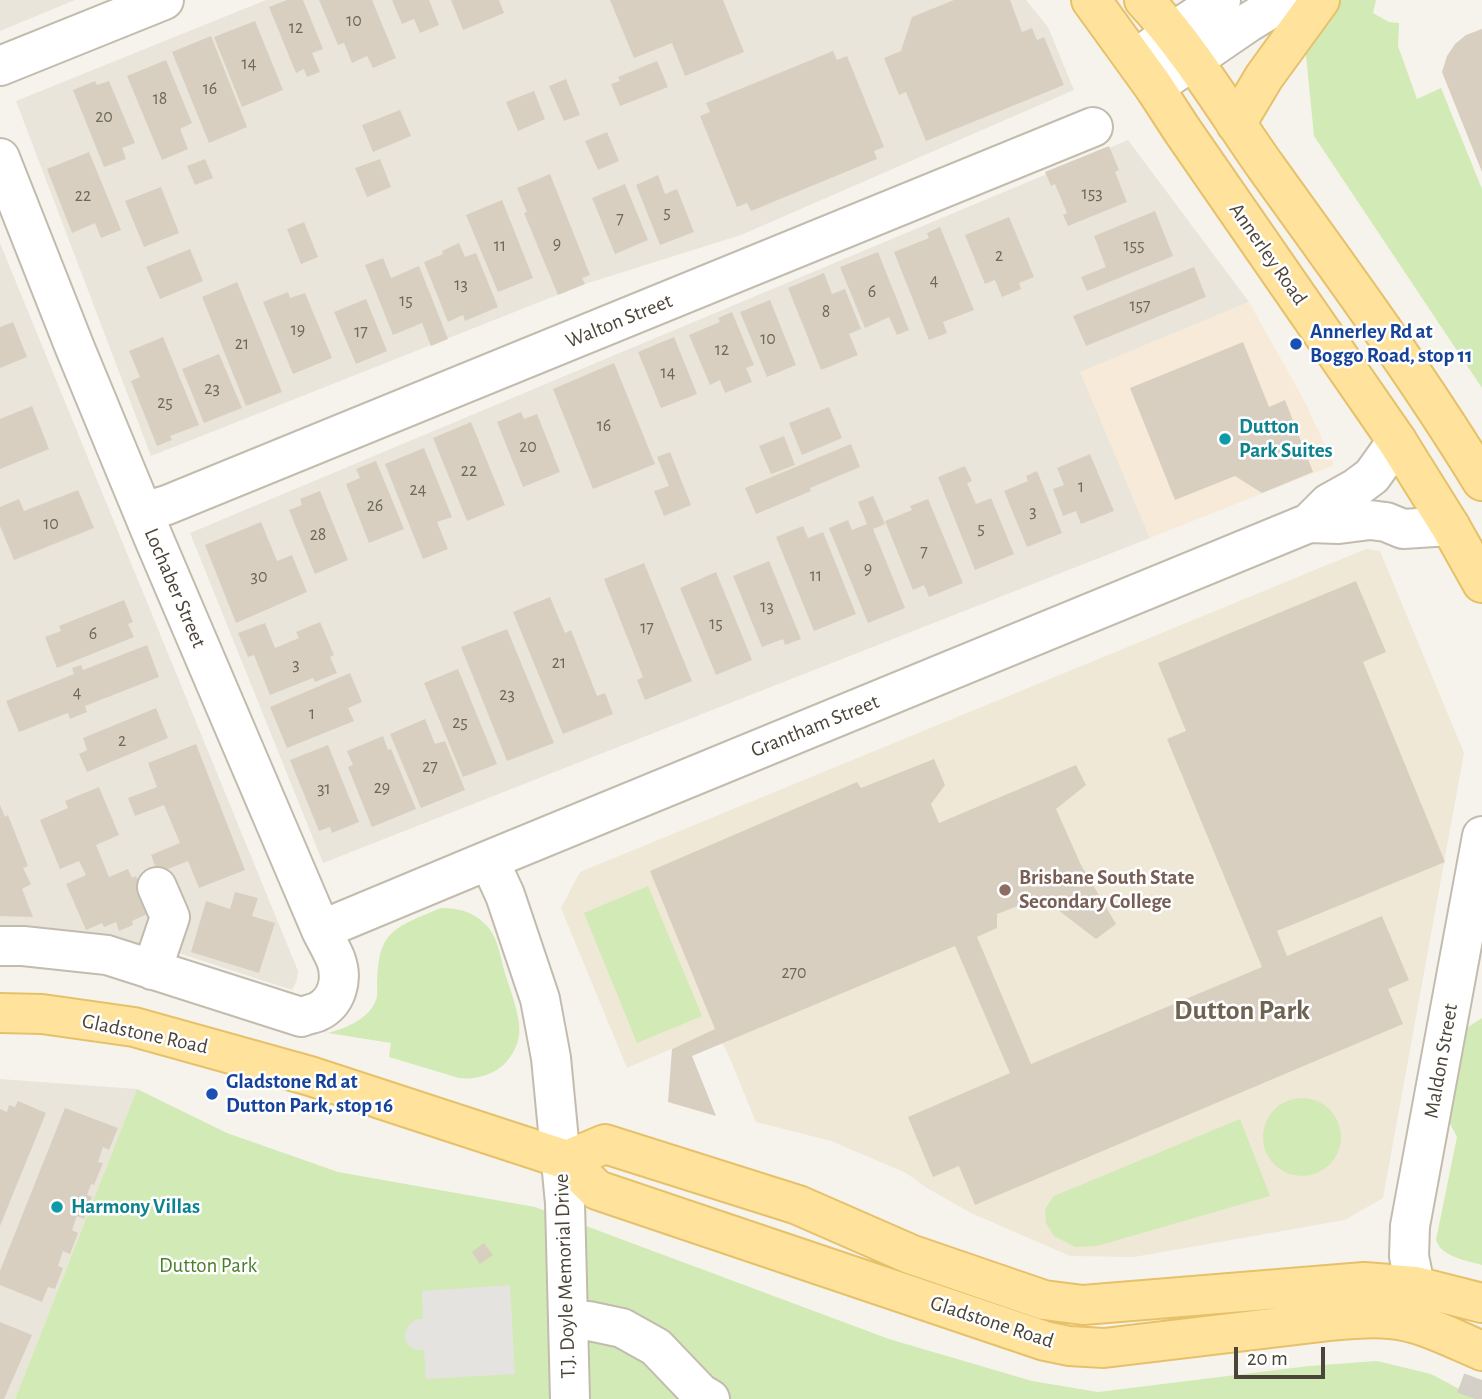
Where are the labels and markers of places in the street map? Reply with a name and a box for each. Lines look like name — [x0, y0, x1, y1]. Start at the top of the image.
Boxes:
place label: Annerley Rd at Boggo Road, stop 11 — [1310, 319, 1473, 369]
marker: Annerley Rd at Boggo Road, stop 11 — [1288, 336, 1304, 352]
place label: Dutton Park Suites — [1239, 414, 1333, 464]
marker: Dutton Park Suites — [1217, 431, 1233, 447]
place label: Brisbane South State Secondary College — [1019, 865, 1194, 915]
marker: Brisbane South State Secondary College — [997, 882, 1013, 898]
place label: Gladstone Rd at Dutton Park, stop 16 — [226, 1069, 393, 1119]
marker: Gladstone Rd at Dutton Park, stop 16 — [204, 1086, 220, 1102]
place label: Harmony Villas — [71, 1194, 200, 1220]
marker: Harmony Villas — [49, 1199, 65, 1215]

